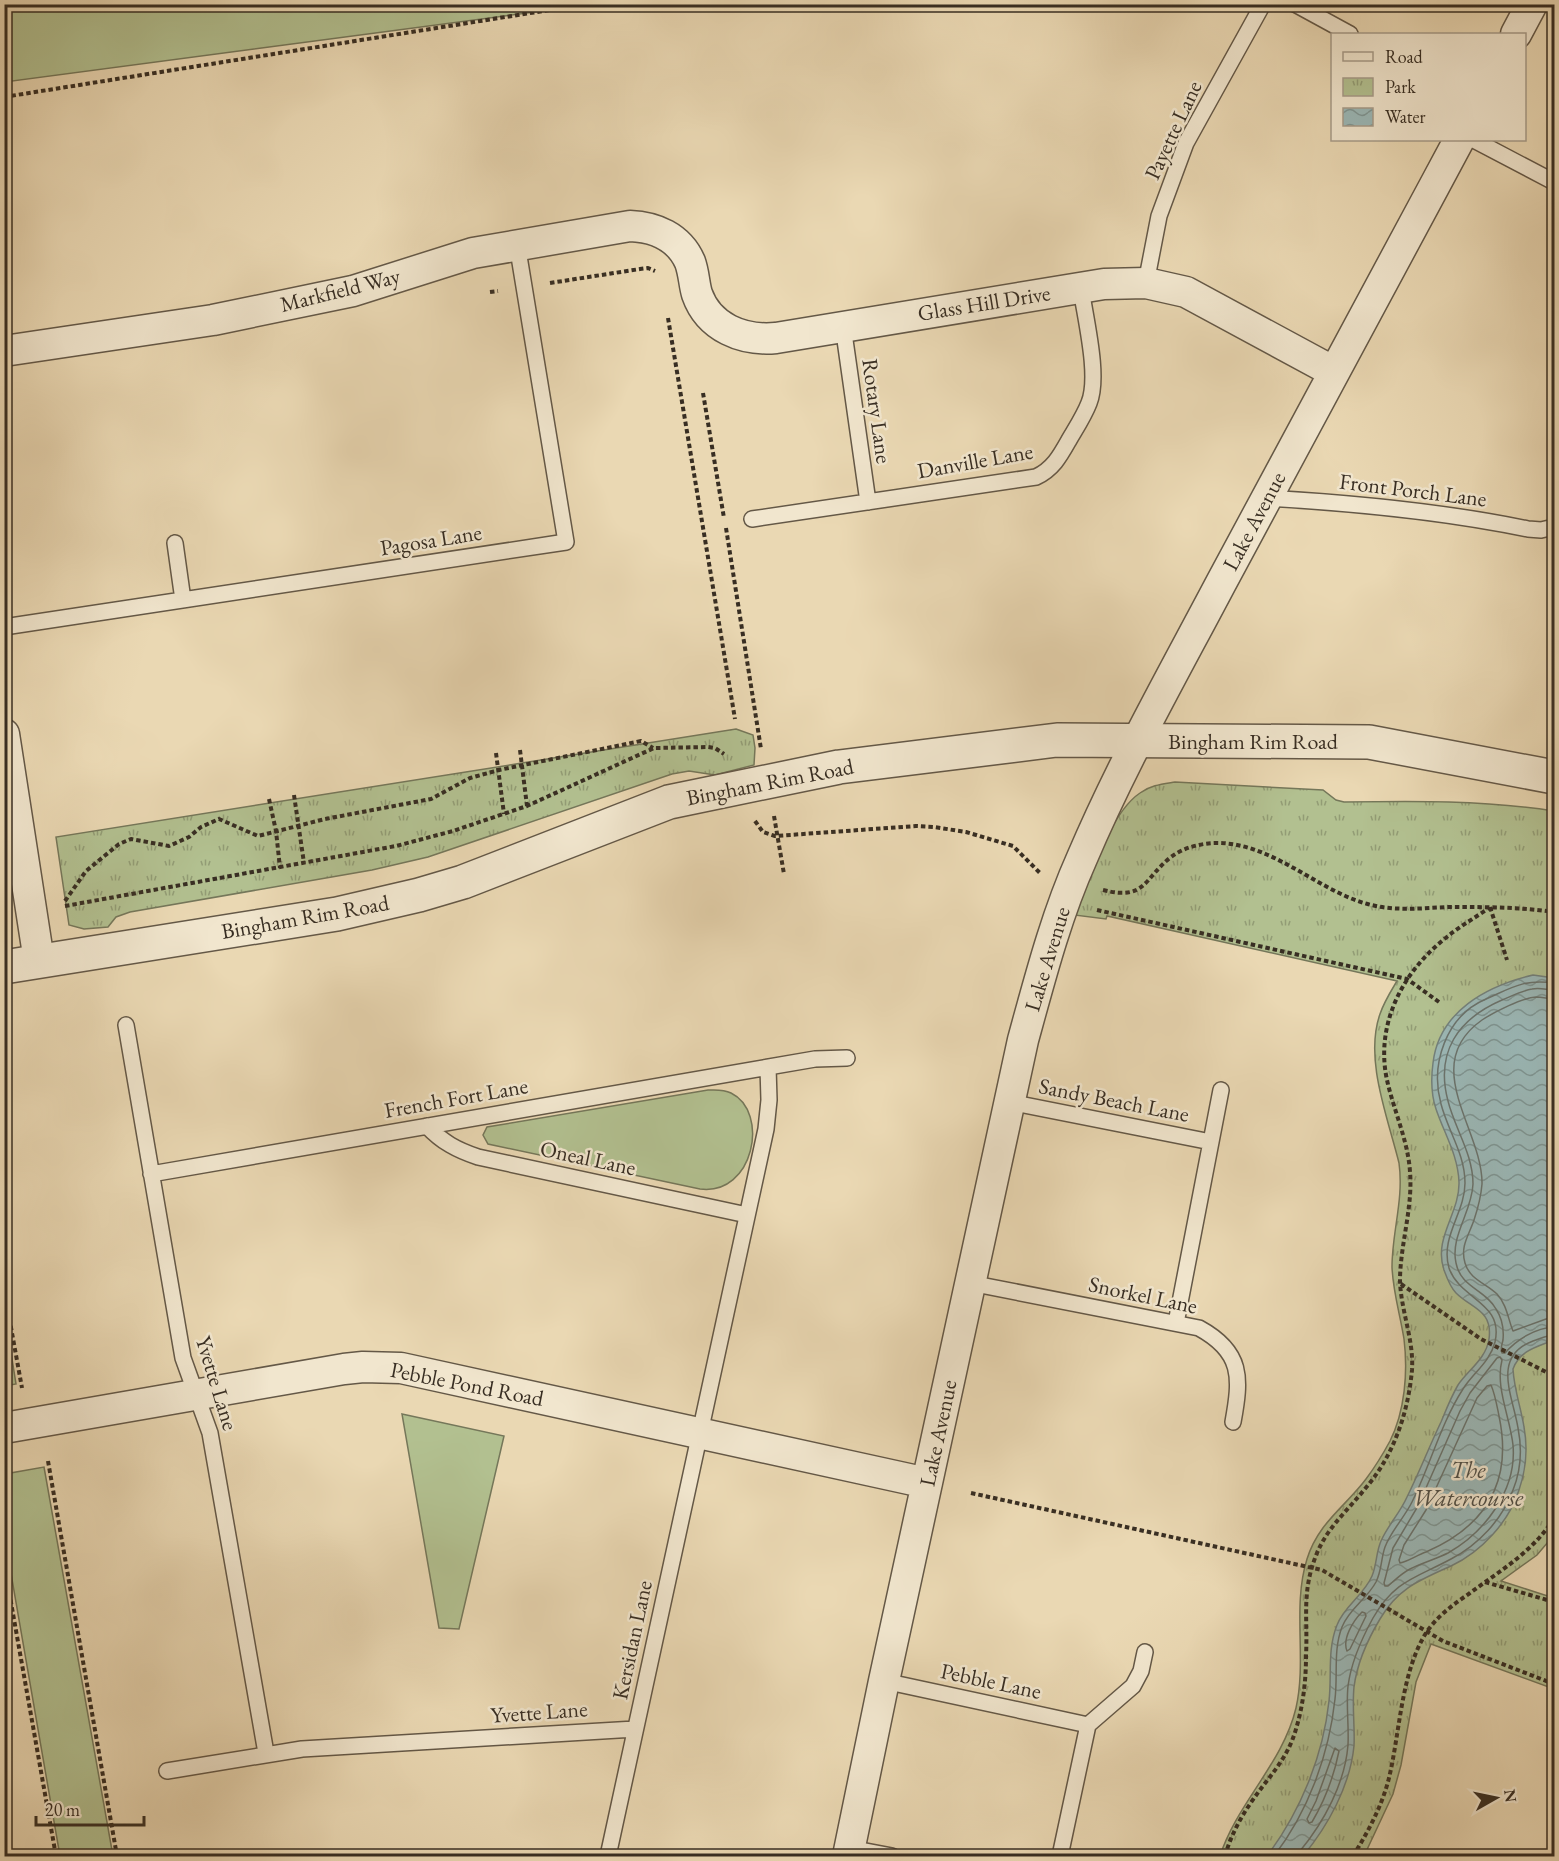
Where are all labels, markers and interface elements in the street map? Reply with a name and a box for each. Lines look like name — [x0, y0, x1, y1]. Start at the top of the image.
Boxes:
legend — [1331, 33, 1526, 141]
text: Road — [1385, 45, 1424, 68]
text: Park — [1385, 75, 1416, 98]
street label: Payette Lane — [1137, 76, 1209, 184]
text: Water — [1385, 105, 1426, 128]
street label: Markfield Way — [277, 261, 403, 319]
street label: Glass Hill Drive — [916, 278, 1053, 328]
street label: Rotary Lane — [855, 357, 899, 466]
street label: Danville Lane — [915, 437, 1035, 485]
street label: Lake Avenue — [1216, 466, 1292, 576]
street label: Front Porch Lane — [1338, 467, 1489, 513]
street label: Pagosa Lane — [378, 518, 484, 562]
street label: Bingham Rim Road — [1168, 727, 1339, 756]
street label: Bingham Rim Road — [684, 751, 857, 812]
street label: Bingham Rim Road — [219, 888, 392, 946]
street label: Lake Avenue — [1017, 903, 1077, 1015]
street label: French Fort Lane — [382, 1071, 531, 1125]
street label: Sandy Beach Lane — [1036, 1071, 1192, 1129]
street label: Oneal Lane — [537, 1134, 639, 1182]
street label: Snorkel Lane — [1086, 1269, 1200, 1321]
street label: Yvette Lane — [189, 1332, 245, 1434]
street label: Pebble Pond Road — [388, 1355, 547, 1413]
street label: Lake Avenue — [913, 1377, 964, 1489]
water label: The Watercourse — [1413, 1454, 1524, 1513]
street label: Kersidan Lane — [605, 1577, 659, 1702]
street label: Pebble Lane — [938, 1656, 1044, 1706]
street label: Yvette Lane — [489, 1694, 589, 1730]
north arrow — [1466, 1768, 1526, 1828]
text: N — [1499, 1788, 1522, 1804]
scale bar — [36, 1789, 144, 1827]
text: 20 m — [45, 1798, 80, 1821]

